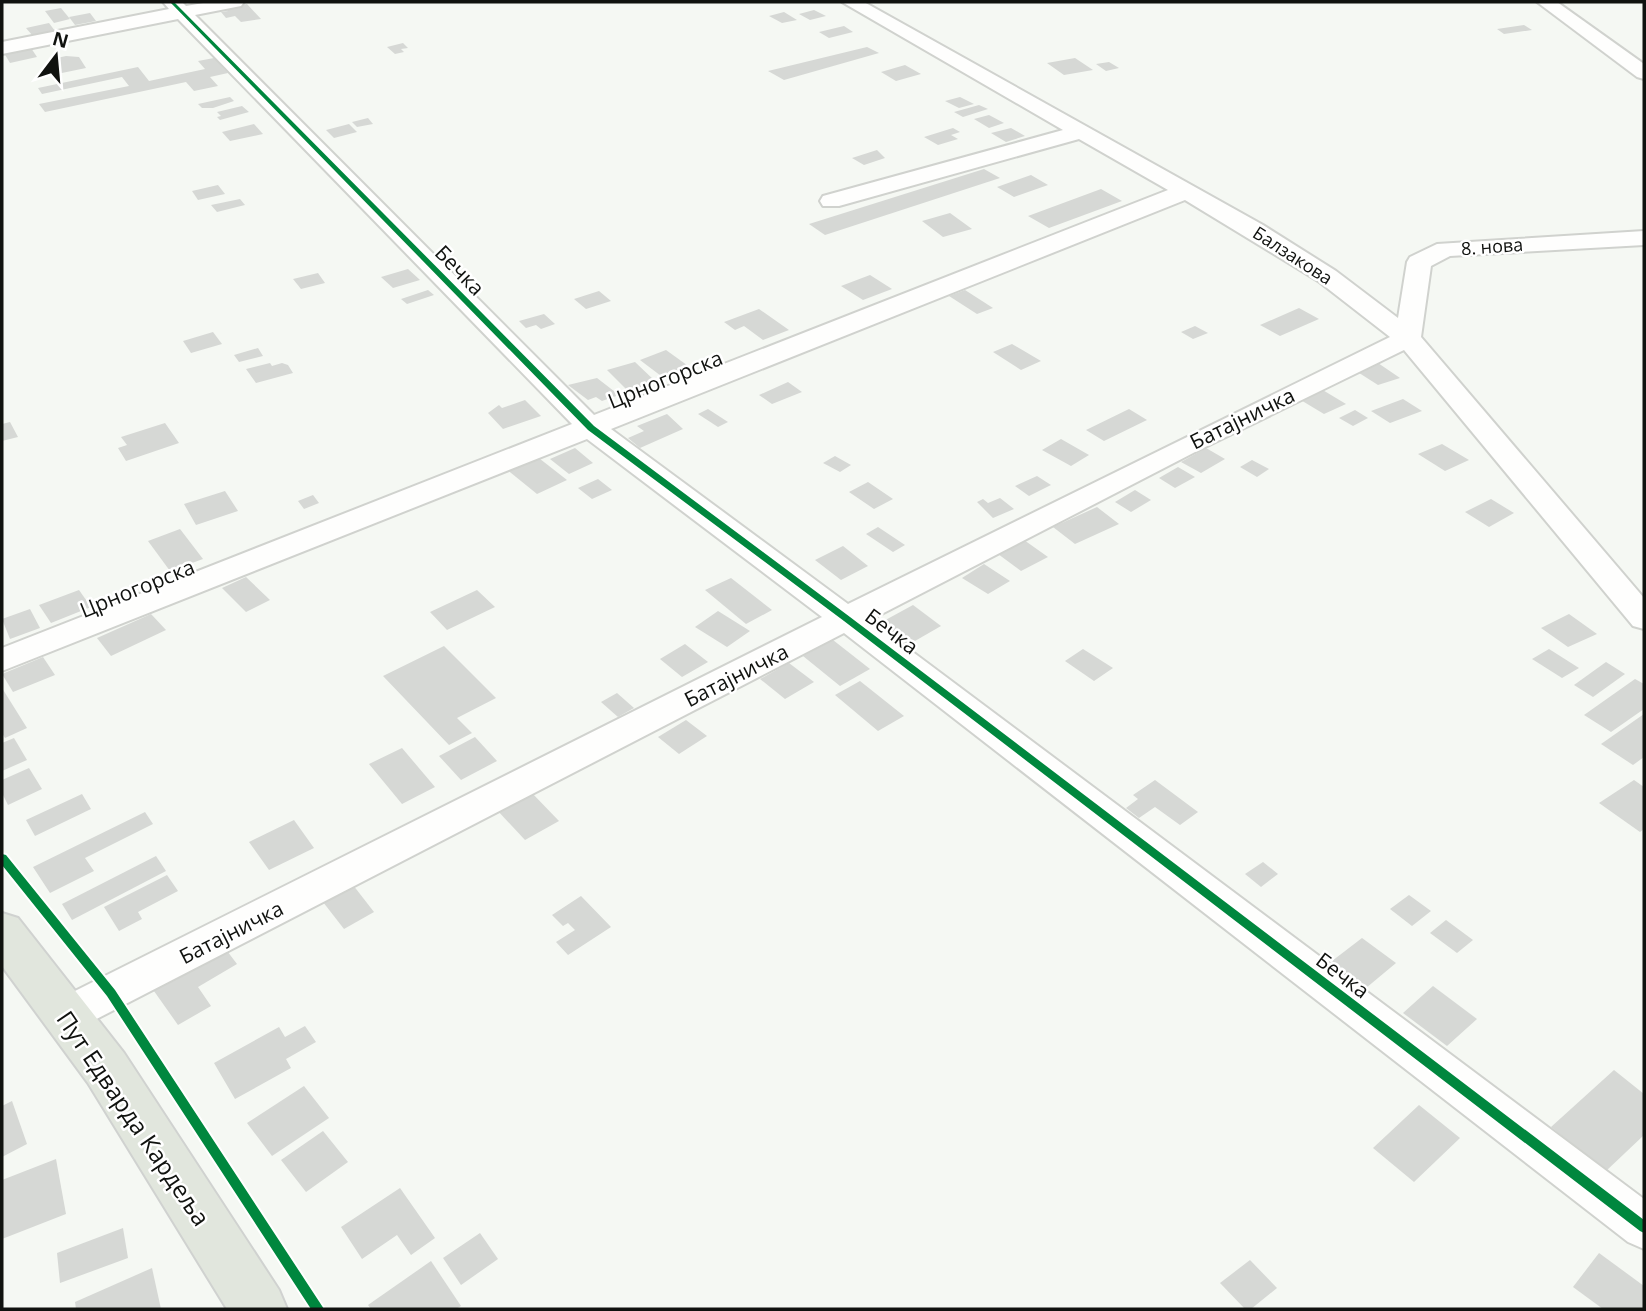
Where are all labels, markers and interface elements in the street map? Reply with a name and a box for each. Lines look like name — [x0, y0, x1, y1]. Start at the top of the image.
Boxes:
north arrow — [21, 21, 91, 91]
text: N — [50, 25, 72, 54]
street label: Балзакова — [1249, 220, 1337, 290]
street label: 8. нова — [1460, 232, 1524, 260]
street label: Бечка — [429, 239, 491, 301]
street label: Црногорска — [603, 343, 727, 415]
street label: Батајничка — [1185, 381, 1299, 455]
street label: Црногорска — [75, 552, 199, 624]
street label: Бечка — [860, 602, 924, 660]
street label: Батајничка — [679, 637, 793, 713]
street label: Батајничка — [174, 894, 288, 970]
street label: Бечка — [1311, 946, 1375, 1004]
street label: Пут Едварда Кардеља — [50, 1004, 218, 1232]

